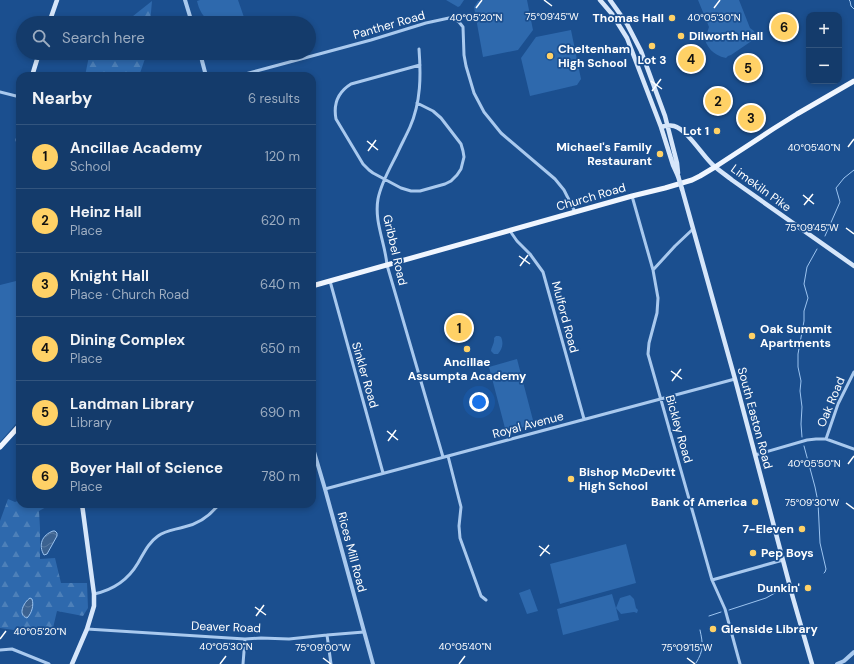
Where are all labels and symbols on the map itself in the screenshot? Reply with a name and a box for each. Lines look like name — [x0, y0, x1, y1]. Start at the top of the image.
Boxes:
street label: Panther Road — [351, 7, 427, 43]
text: 75°09'45"W — [525, 10, 579, 23]
place label: Thomas Hall — [593, 10, 664, 26]
text: 40°05'20"N — [449, 11, 503, 24]
text: 40°05'30"N — [687, 11, 741, 24]
pin: 6 — [771, 12, 797, 42]
marker: Thomas Hall — [667, 13, 677, 23]
place label: Dilworth Hall — [689, 28, 763, 44]
marker: Dilworth Hall — [676, 31, 686, 41]
place label: Cheltenham High School — [558, 41, 630, 71]
marker: Lot 3 — [647, 41, 657, 51]
pin: 4 — [678, 44, 704, 74]
marker: Cheltenham High School — [545, 51, 555, 61]
place label: Lot 3 — [638, 52, 666, 68]
pin: 5 — [735, 53, 761, 83]
pin: 2 — [705, 86, 731, 116]
pin: 3 — [738, 103, 764, 133]
place label: Lot 1 — [683, 123, 709, 139]
marker: Lot 1 — [712, 126, 722, 136]
place label: Michael's Family Restaurant — [556, 139, 653, 169]
text: 40°05'40"N — [788, 141, 841, 154]
marker: Michael's Family Restaurant — [655, 149, 665, 159]
street label: Limekiln Pike — [728, 161, 794, 215]
street label: Church Road — [554, 179, 628, 215]
street label: Gribbel Road — [379, 213, 411, 287]
text: 75°09'45"W — [785, 221, 839, 234]
street label: Mulford Road — [548, 279, 582, 355]
pin: 1 — [446, 313, 472, 343]
place label: Oak Summit Apartments — [760, 321, 832, 351]
marker: Oak Summit Apartments — [747, 331, 757, 341]
street label: Sinkler Road — [348, 340, 382, 410]
marker: Ancillae Assumpta Academy — [462, 344, 472, 354]
place label: Ancillae Assumpta Academy — [408, 354, 527, 384]
street label: South Easton Road — [734, 365, 776, 471]
street label: Oak Road — [813, 374, 849, 430]
your location — [469, 392, 489, 412]
street label: Bickley Road — [662, 393, 696, 465]
street label: Royal Avenue — [491, 408, 565, 442]
text: 40°05'50"N — [787, 457, 841, 470]
place label: Bishop McDevitt High School — [579, 464, 676, 494]
marker: Bishop McDevitt High School — [566, 474, 576, 484]
place label: Bank of America — [651, 494, 747, 510]
text: 75°09'30"W — [785, 496, 840, 509]
marker: Bank of America — [750, 497, 760, 507]
street label: Rices Mill Road — [334, 510, 370, 594]
place label: 7-Eleven — [742, 521, 794, 537]
marker: 7-Eleven — [797, 524, 807, 534]
place label: Pep Boys — [761, 545, 814, 561]
marker: Pep Boys — [748, 548, 758, 558]
place label: Dunkin' — [757, 580, 800, 596]
marker: Dunkin' — [803, 583, 813, 593]
street label: Deaver Road — [191, 618, 261, 636]
place label: Glenside Library — [721, 621, 818, 637]
marker: Glenside Library — [708, 624, 718, 634]
text: 40°05'20"N — [13, 625, 67, 638]
text: 40°05'30"N — [199, 640, 253, 653]
text: 40°05'40"N — [439, 640, 492, 653]
text: 75°09'00"W — [295, 641, 351, 654]
text: 75°09'15"W — [662, 641, 713, 654]

